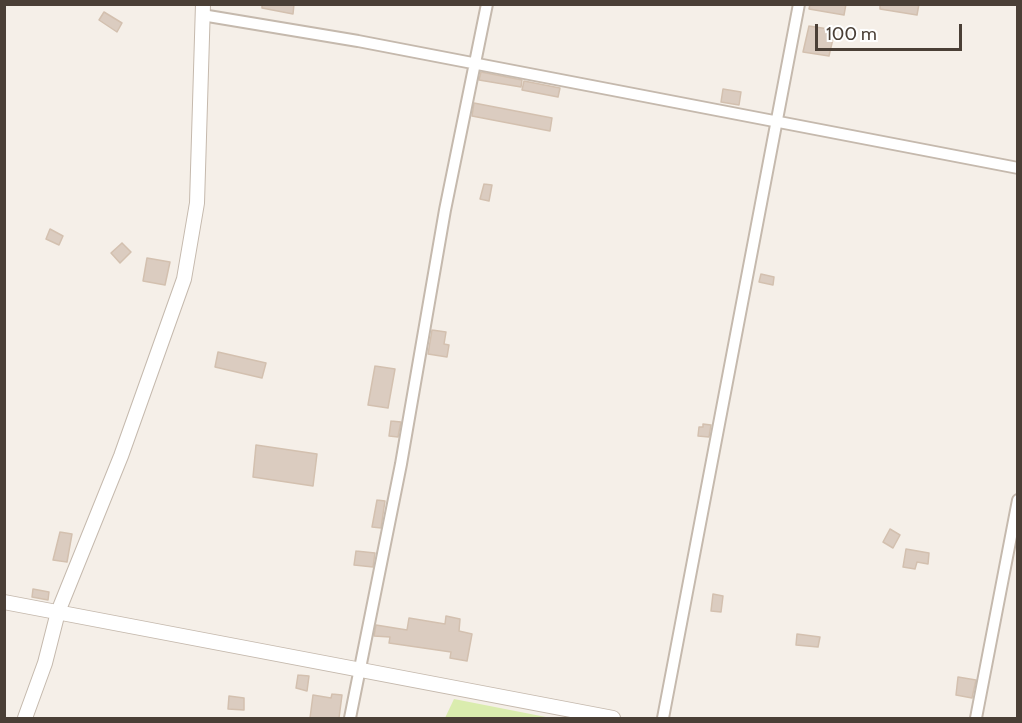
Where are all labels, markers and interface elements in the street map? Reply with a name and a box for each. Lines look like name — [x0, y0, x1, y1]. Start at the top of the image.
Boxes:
scale bar — [818, 12, 965, 50]
text: 100 m — [826, 23, 877, 45]

